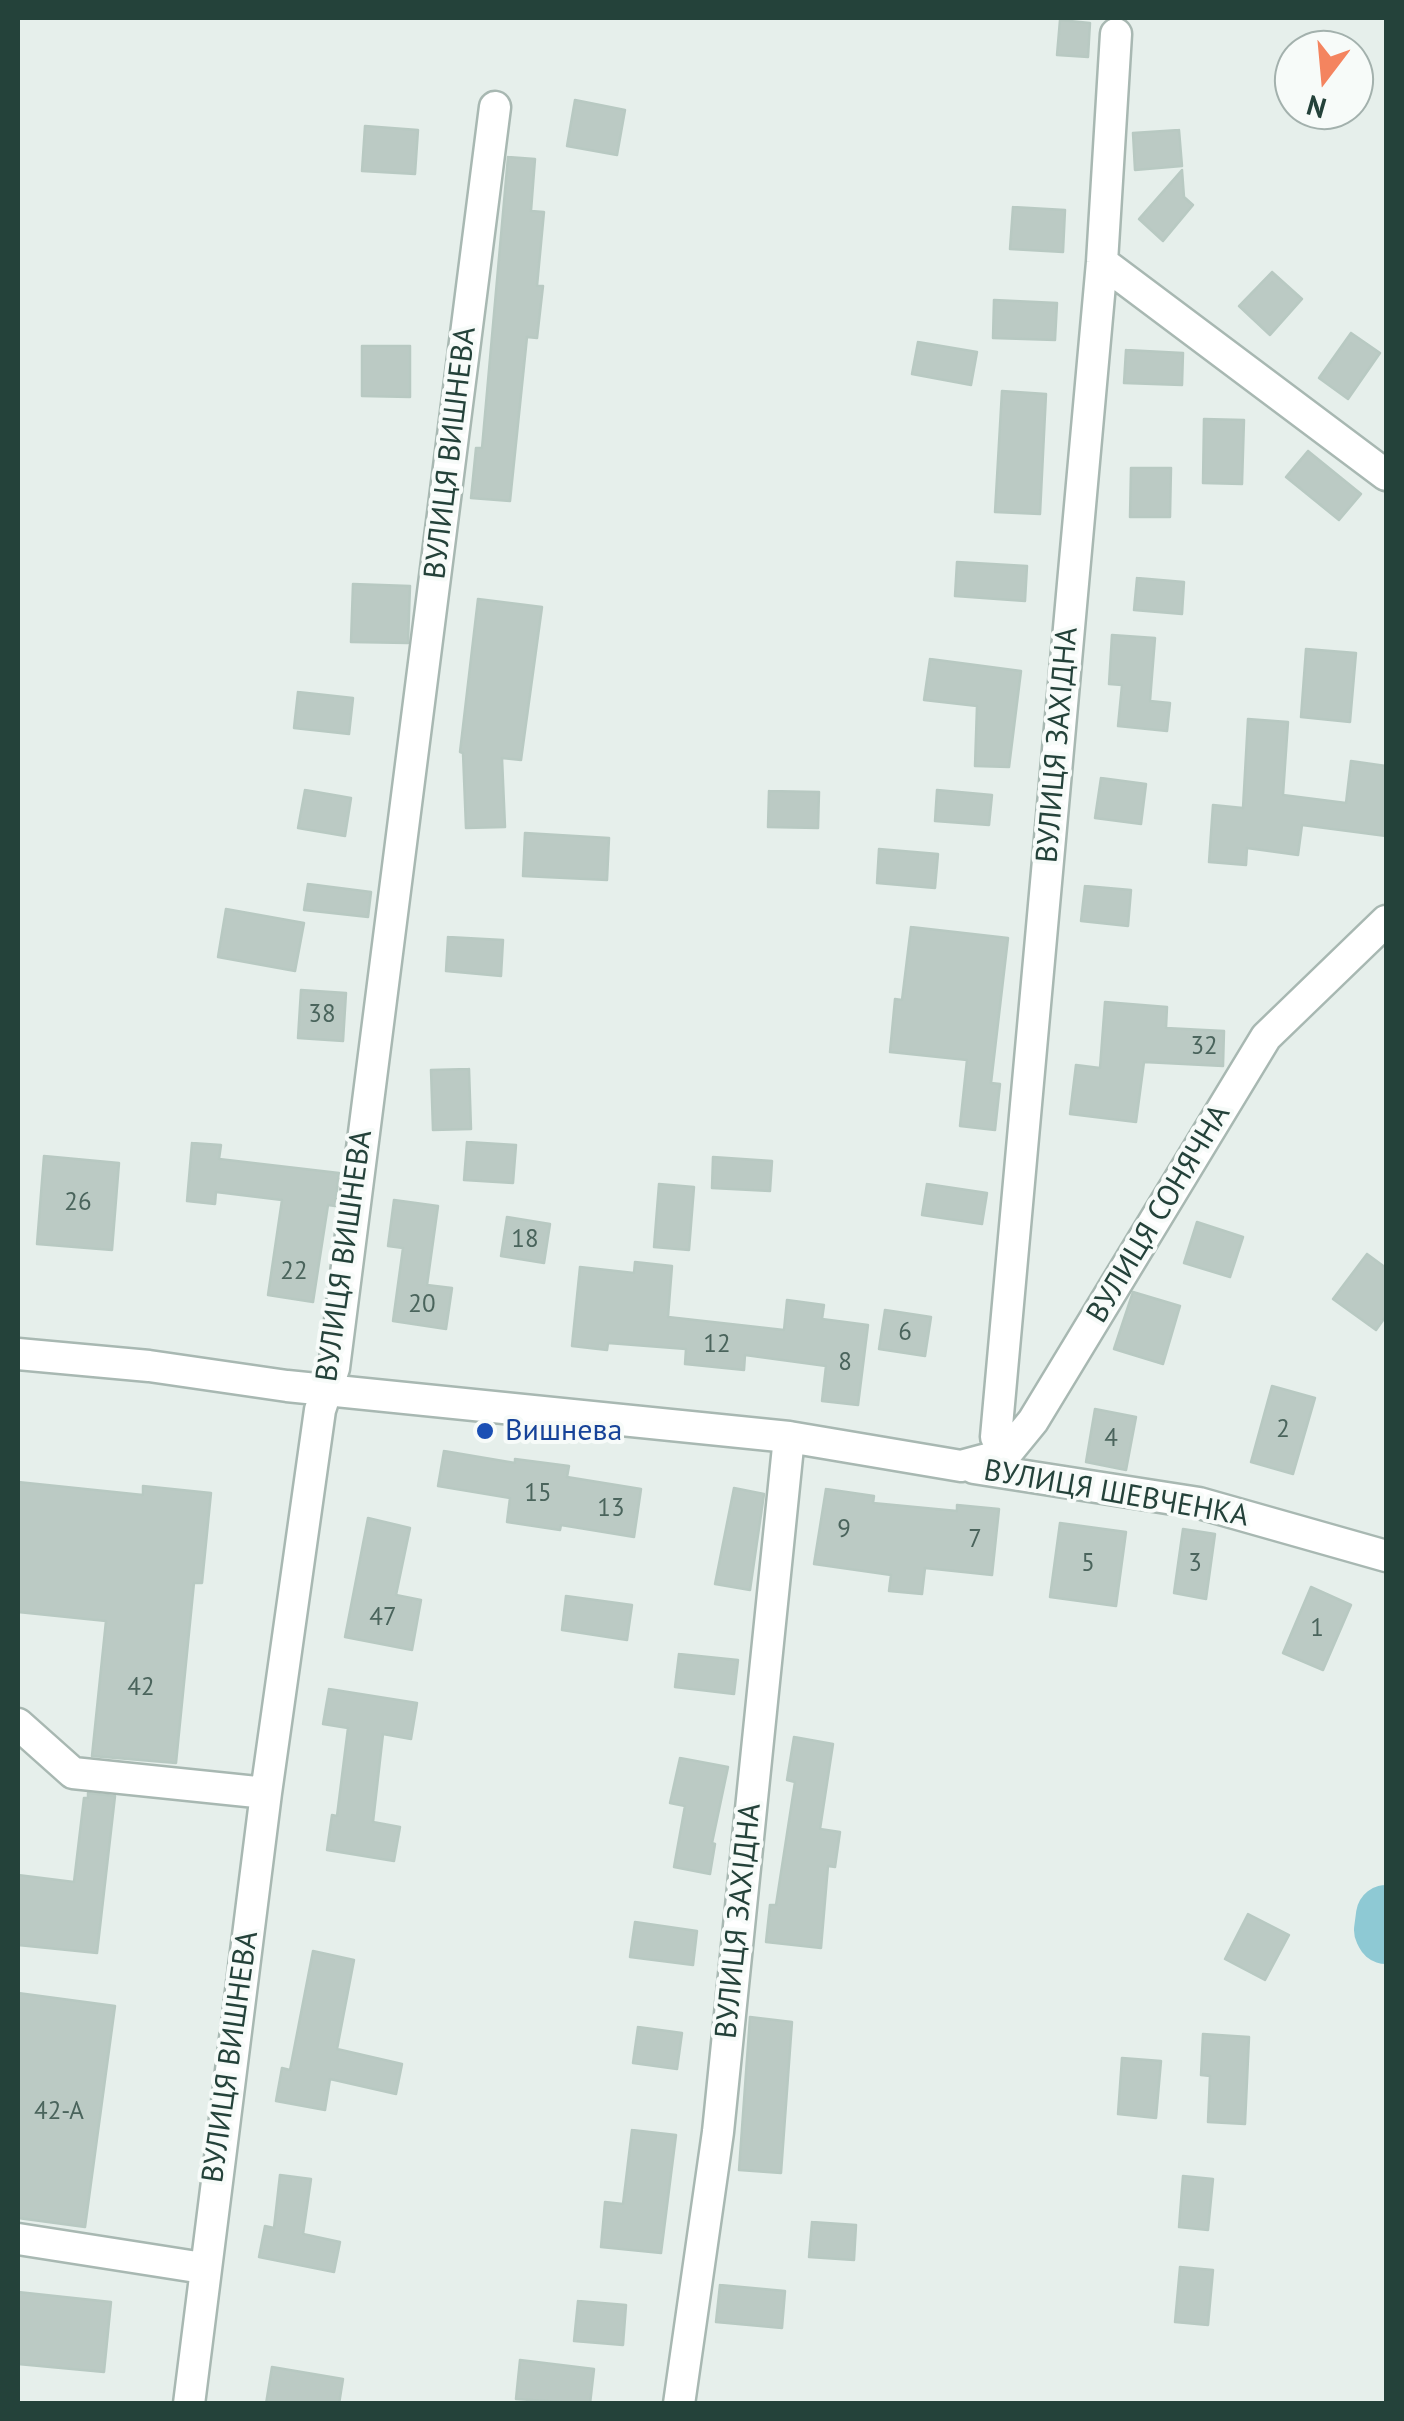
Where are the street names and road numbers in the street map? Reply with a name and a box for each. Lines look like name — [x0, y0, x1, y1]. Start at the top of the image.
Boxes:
street label: ВУЛИЦЯ ВИШНЕВА — [418, 325, 484, 581]
street label: ВУЛИЦЯ ЗАХІДНА — [1030, 626, 1086, 864]
street label: ВУЛИЦЯ СОНЯЧНА — [1080, 1098, 1238, 1330]
street label: ВУЛИЦЯ ВИШНЕВА — [310, 1128, 380, 1384]
street label: ВУЛИЦЯ ШЕВЧЕНКА — [981, 1453, 1251, 1535]
street label: ВУЛИЦЯ ЗАХІДНА — [709, 1802, 769, 2040]
street label: ВУЛИЦЯ ВИШНЕВА — [196, 1929, 266, 2185]

